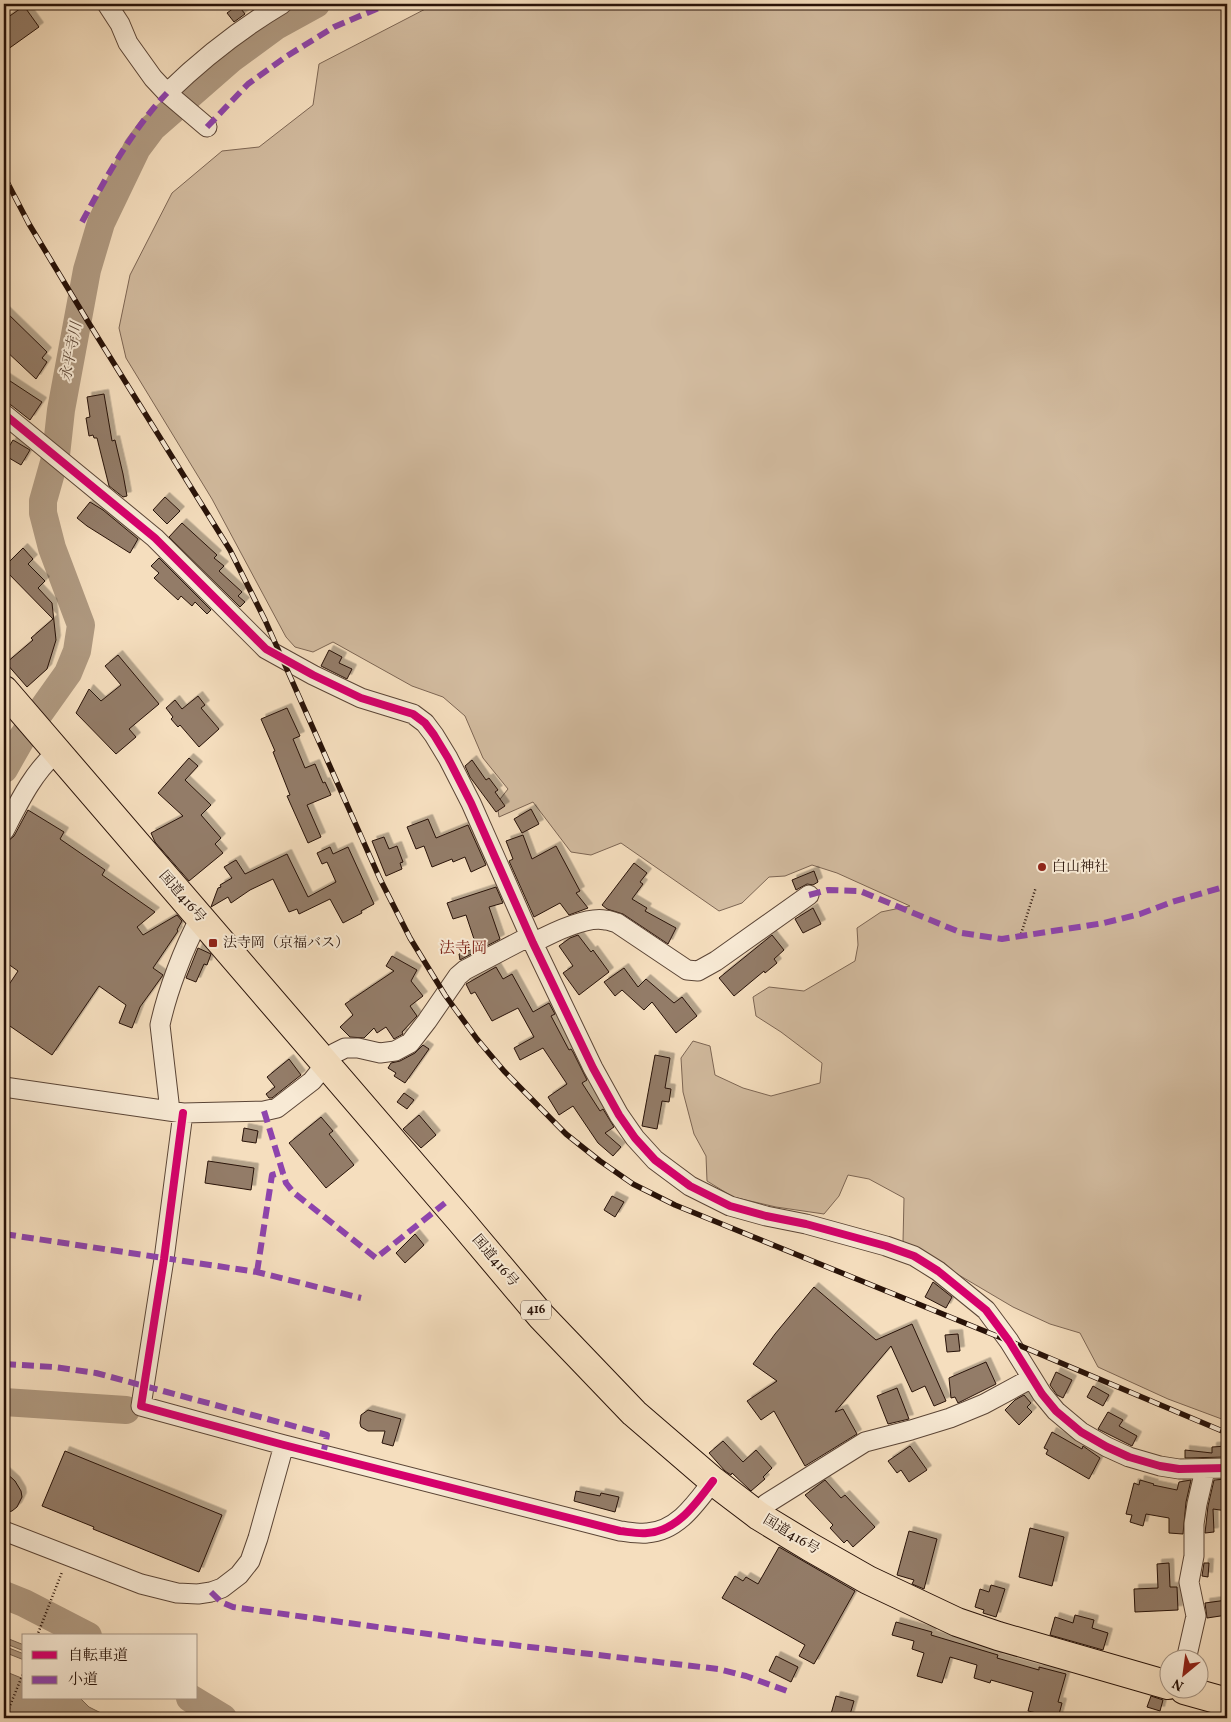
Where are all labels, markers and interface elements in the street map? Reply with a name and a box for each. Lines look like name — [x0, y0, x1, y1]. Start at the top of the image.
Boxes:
water label: 永平寺川 — [56, 319, 88, 383]
place label: 白山神社 — [1052, 858, 1108, 877]
marker: 白山神社 — [1036, 861, 1048, 873]
street label: 国道416号 — [154, 867, 210, 927]
place label: 法寺岡（京福バス） — [223, 934, 349, 953]
marker: 法寺岡（京福バス） — [207, 937, 219, 949]
district label: 法寺岡 — [439, 938, 487, 960]
street label: 国道416号 — [468, 1231, 522, 1291]
road number: 416 — [521, 1300, 551, 1320]
street label: 国道416号 — [759, 1511, 823, 1559]
legend — [22, 1634, 198, 1700]
text: 自転車道 — [68, 1646, 128, 1667]
north arrow — [1158, 1650, 1208, 1700]
text: 小道 — [68, 1670, 98, 1691]
text: N — [1169, 1673, 1187, 1695]

